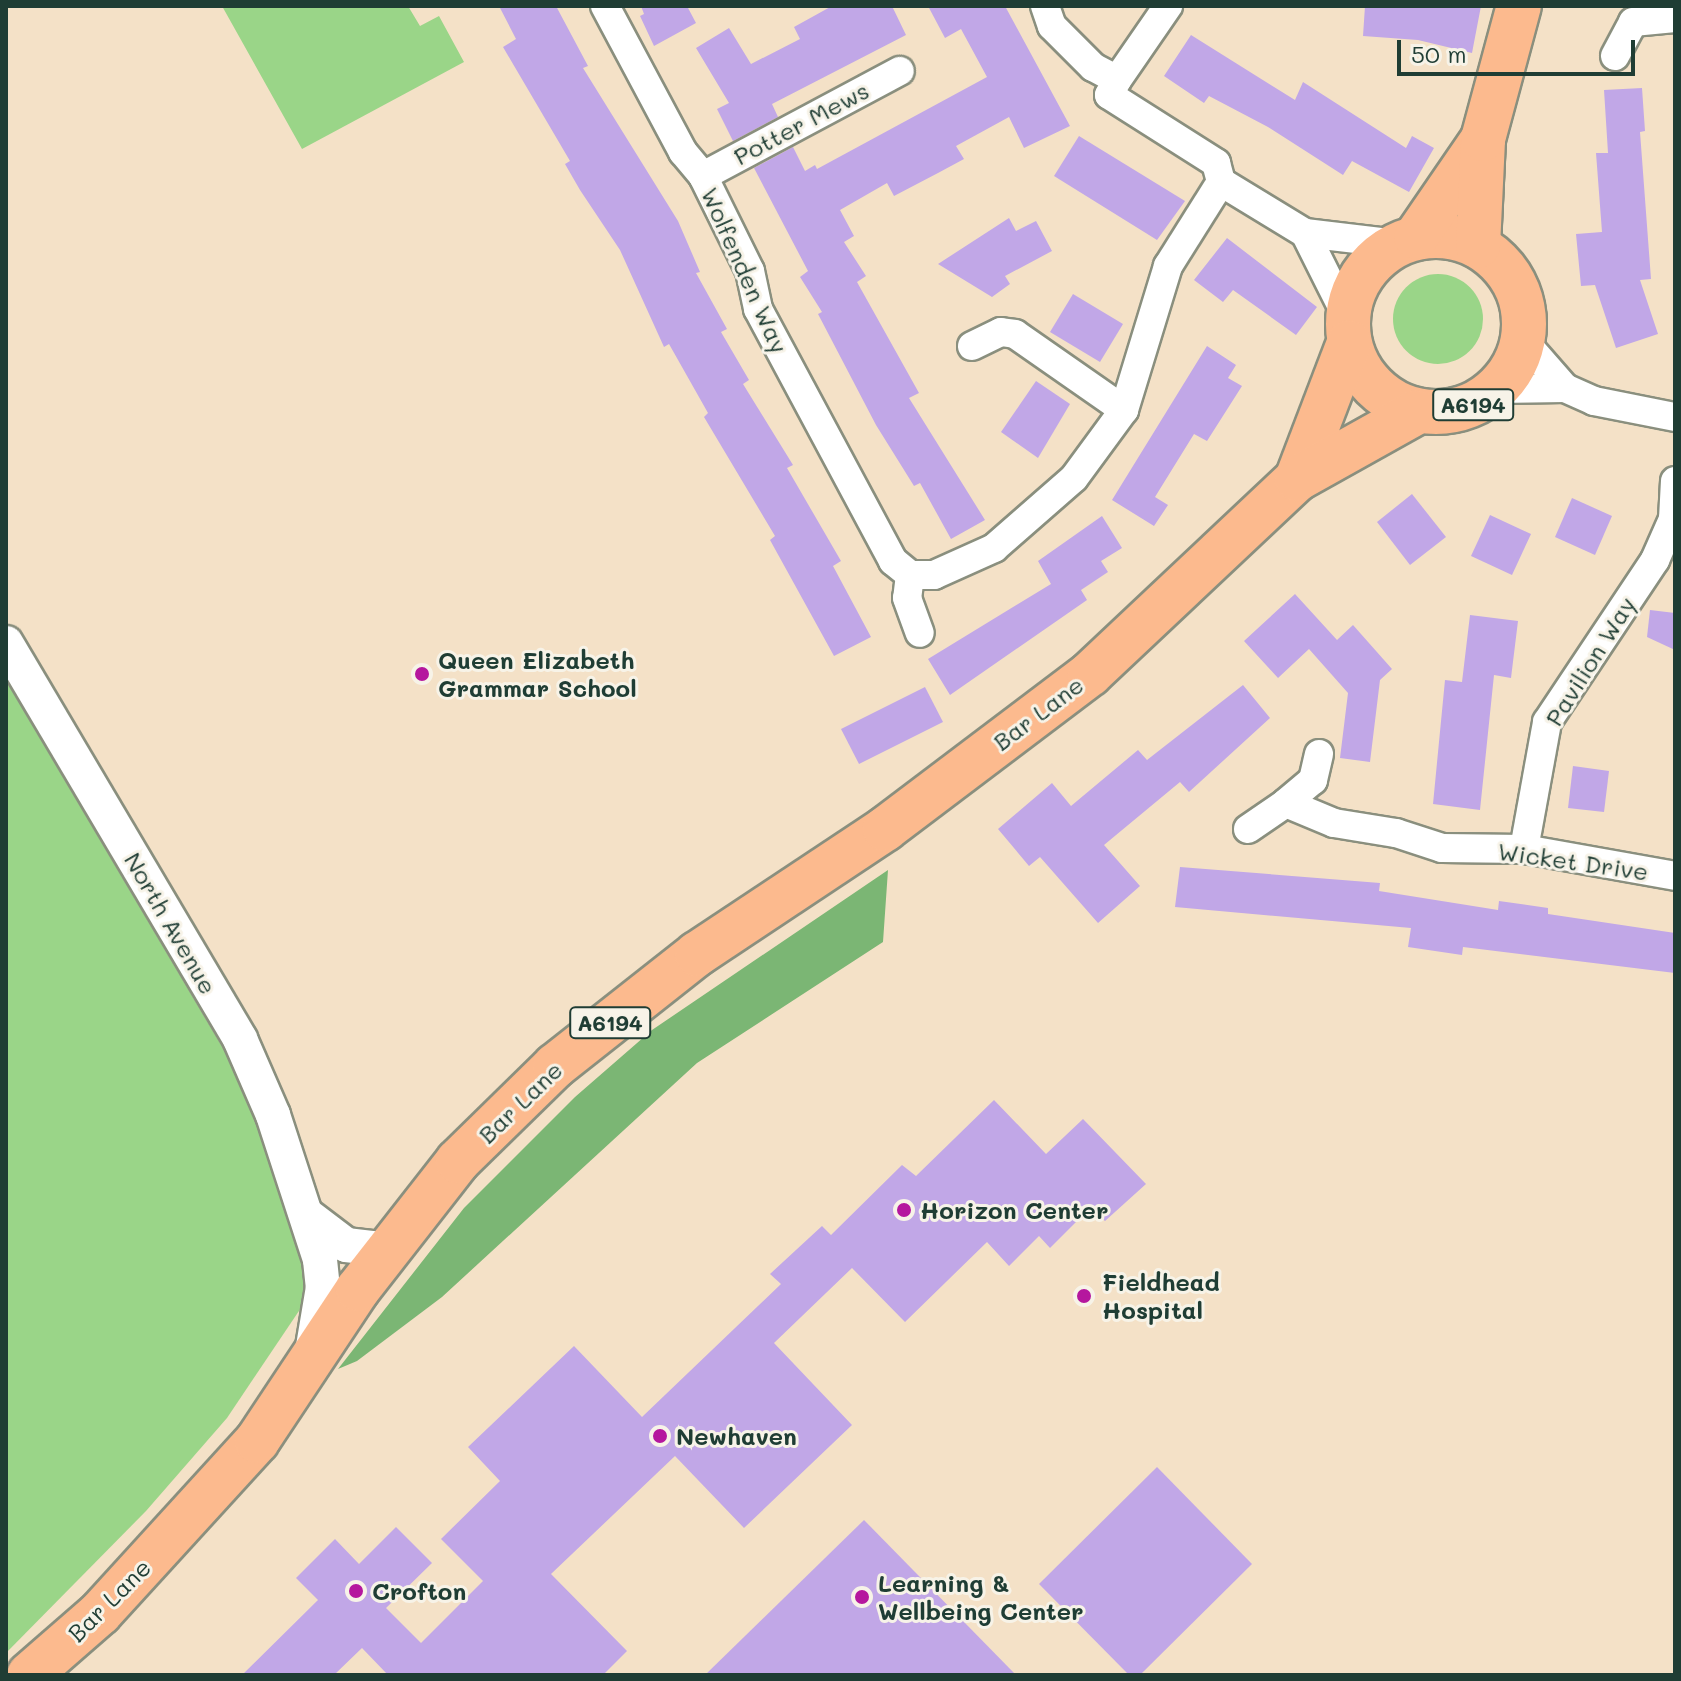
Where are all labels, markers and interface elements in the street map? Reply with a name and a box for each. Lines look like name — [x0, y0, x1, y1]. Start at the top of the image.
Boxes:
scale bar — [1401, 24, 1639, 74]
text: 50 m — [1411, 38, 1467, 69]
street label: Potter Mews — [729, 75, 873, 171]
street label: Wolfenden Way — [696, 183, 794, 357]
road number: A6194 — [1431, 387, 1515, 423]
street label: Pavilion Way — [1539, 591, 1641, 731]
place label: Queen Elizabeth Grammar School — [438, 646, 637, 702]
marker: Queen Elizabeth Grammar School — [413, 665, 431, 683]
street label: Bar Lane — [987, 670, 1089, 756]
street label: Wicket Drive — [1496, 836, 1650, 886]
street label: North Avenue — [119, 847, 223, 999]
road number: A6194 — [568, 1005, 652, 1041]
street label: Bar Lane — [472, 1055, 568, 1149]
place label: Horizon Center — [920, 1196, 1108, 1224]
marker: Horizon Center — [895, 1201, 913, 1219]
place label: Fieldhead Hospital — [1102, 1268, 1220, 1324]
marker: Fieldhead Hospital — [1073, 1285, 1095, 1307]
place label: Newhaven — [676, 1422, 797, 1450]
marker: Newhaven — [651, 1427, 669, 1445]
street label: Bar Lane — [62, 1553, 156, 1647]
place label: Learning & Wellbeing Center — [878, 1569, 1083, 1625]
place label: Crofton — [372, 1577, 466, 1605]
marker: Crofton — [347, 1582, 365, 1600]
marker: Learning & Wellbeing Center — [853, 1588, 871, 1606]

